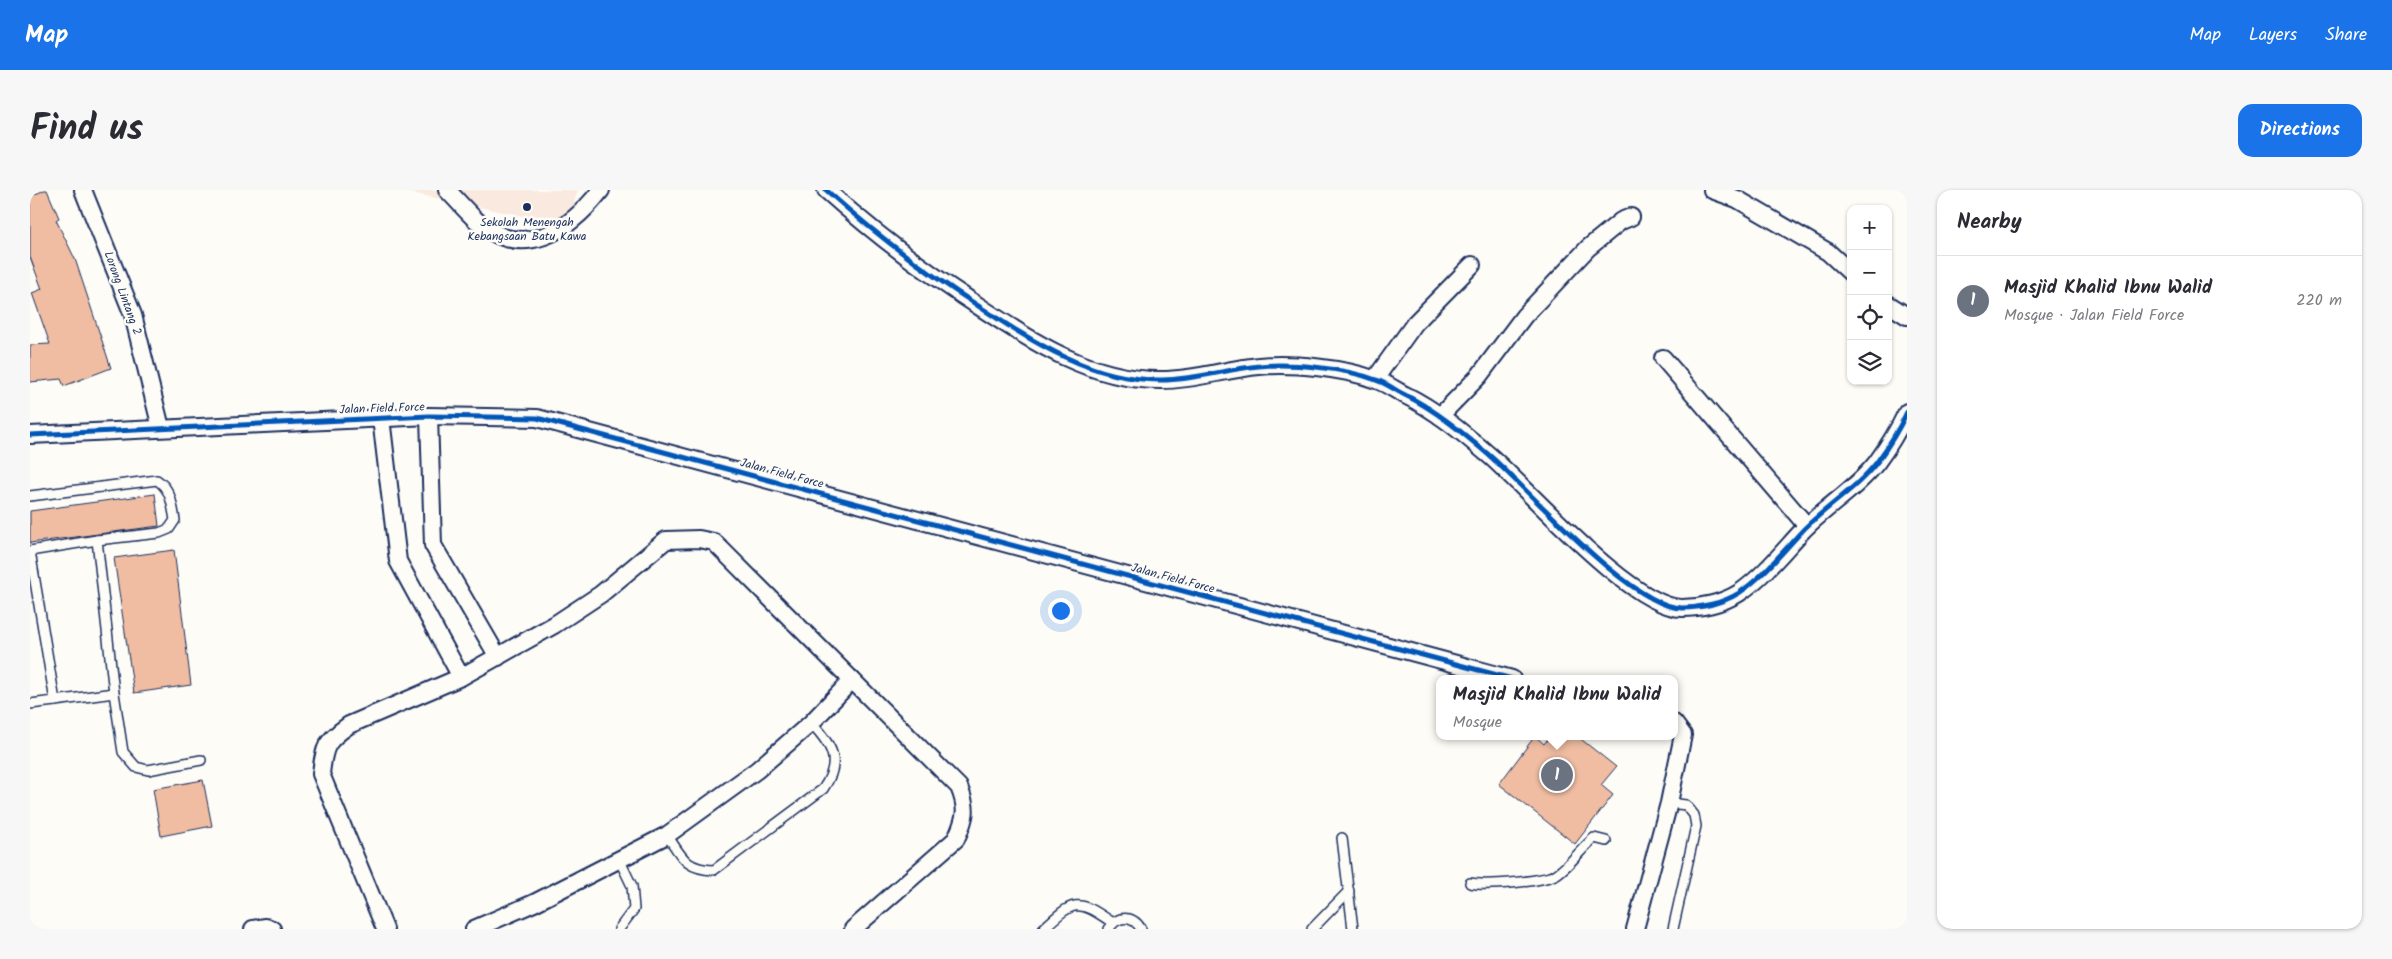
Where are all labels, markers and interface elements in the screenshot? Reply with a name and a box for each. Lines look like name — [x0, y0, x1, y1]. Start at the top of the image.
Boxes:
text: Map — [25, 16, 68, 55]
text: Map — [2190, 21, 2221, 50]
text: Layers — [2249, 21, 2297, 50]
text: Share — [2325, 21, 2367, 50]
text: Find us — [30, 102, 143, 158]
button: Directions — [2238, 104, 2362, 157]
marker: Sekolah Menengah Kebangsaan Batu Kawa — [521, 201, 533, 213]
map controls — [1847, 205, 1892, 385]
button: + — [1847, 205, 1892, 250]
text: Nearby — [1957, 206, 2022, 239]
place label: Sekolah Menengah Kebangsaan Batu Kawa — [467, 213, 587, 246]
street label: Lorong Lintang 2 — [99, 248, 147, 338]
button: − — [1847, 250, 1892, 295]
text: Masjid Khalid Ibnu Walid — [2004, 273, 2212, 303]
text: 1 — [1971, 288, 1975, 313]
text: 220 m — [2296, 288, 2342, 313]
button: locate — [1847, 295, 1892, 340]
text: Mosque · Jalan Field Force — [2004, 303, 2184, 328]
button: layers — [1847, 340, 1892, 385]
street label: Jalan Field Force — [339, 397, 426, 419]
street label: Jalan Field Force — [738, 453, 826, 494]
street label: Jalan Field Force — [1129, 558, 1217, 599]
your location — [1048, 598, 1074, 624]
popup — [1436, 675, 1678, 740]
text: Masjid Khalid Ibnu Walid — [1453, 680, 1661, 710]
text: Mosque — [1453, 710, 1502, 735]
pin: 1 — [1541, 756, 1573, 794]

